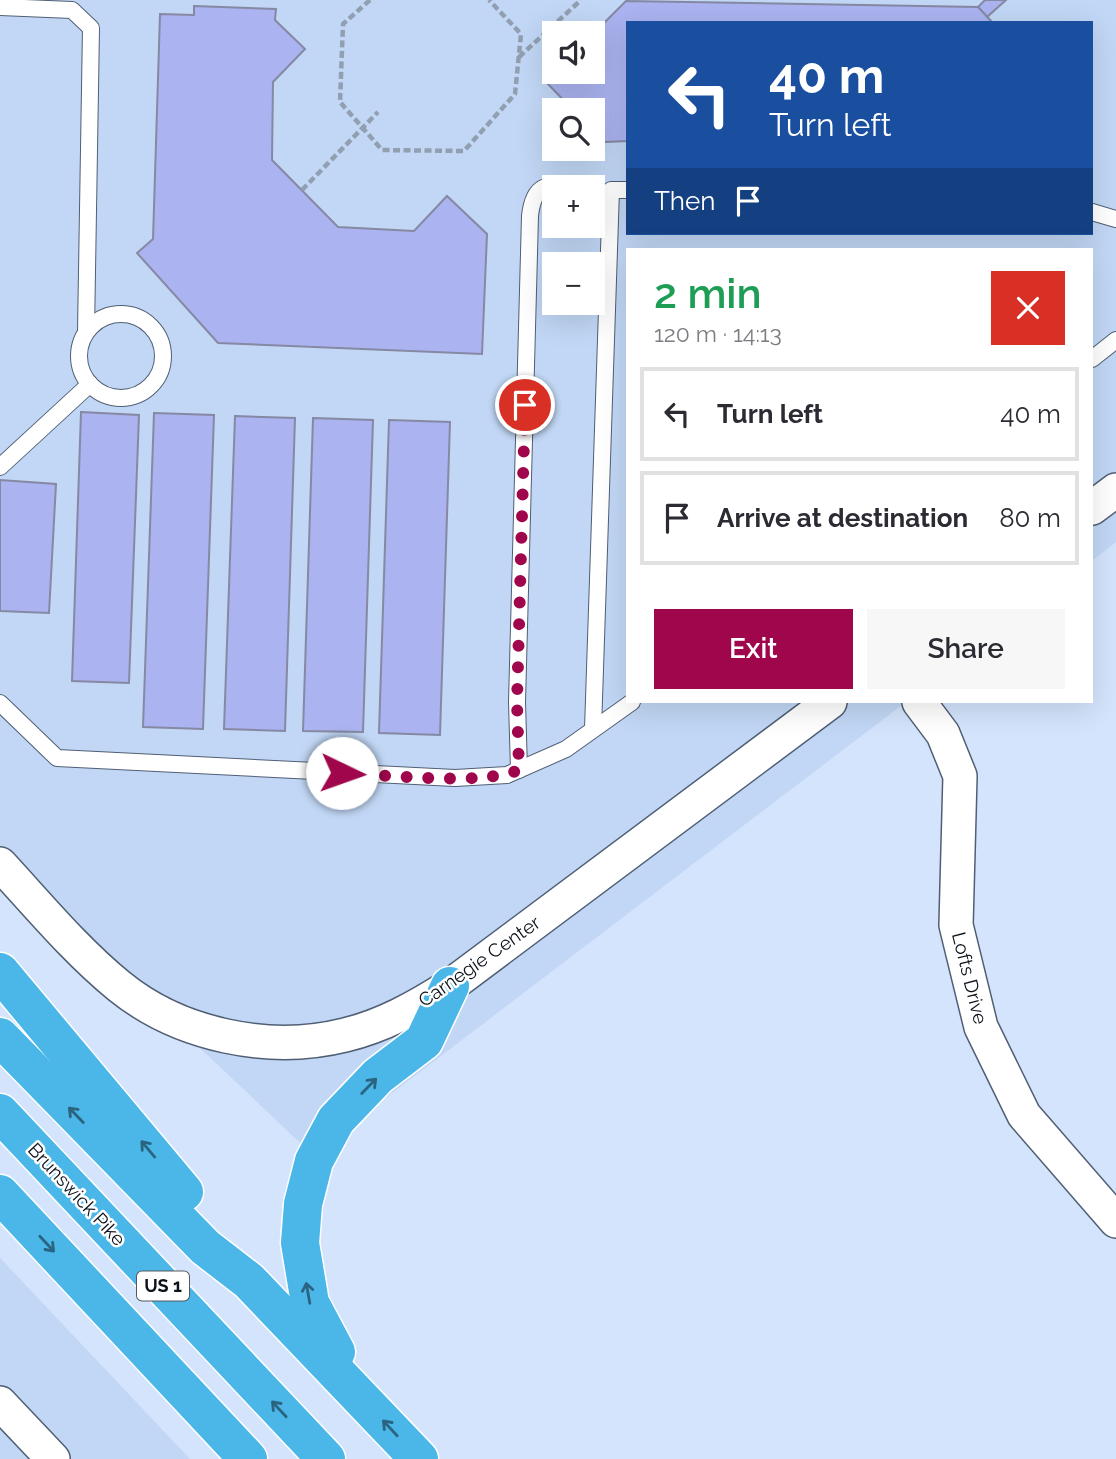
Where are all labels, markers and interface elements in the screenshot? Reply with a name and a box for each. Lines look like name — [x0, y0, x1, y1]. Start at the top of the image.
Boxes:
map controls — [542, 21, 605, 315]
button: sound — [542, 21, 605, 84]
text: 40 m — [769, 47, 884, 104]
icon: left — [654, 49, 745, 140]
button: search — [542, 98, 605, 161]
text: Turn left — [769, 106, 891, 143]
button: + — [542, 175, 605, 238]
icon: arrive — [729, 182, 767, 220]
text: Then — [654, 186, 715, 216]
button: − — [542, 252, 605, 315]
text: 2 min — [654, 269, 762, 318]
button: close — [991, 271, 1065, 345]
text: 120 m · 14:13 — [654, 320, 782, 347]
pin — [495, 375, 555, 435]
icon: arrive — [506, 386, 544, 424]
icon: left — [658, 395, 696, 433]
text: Turn left — [717, 399, 823, 429]
text: 40 m — [1000, 399, 1061, 429]
icon: arrive — [658, 499, 696, 537]
text: Arrive at destination — [717, 503, 968, 533]
text: 80 m — [999, 503, 1061, 533]
button: Exit — [654, 609, 853, 689]
button: Share — [867, 609, 1065, 689]
position arrow — [305, 736, 379, 810]
street label: Carnegie Center — [414, 911, 544, 1011]
street label: Lofts Drive — [948, 930, 992, 1026]
one-way arrow — [360, 1078, 377, 1095]
one-way arrow — [68, 1107, 85, 1124]
street label: Brunswick Pike — [24, 1138, 130, 1250]
one-way arrow — [140, 1141, 156, 1159]
one-way arrow — [38, 1235, 55, 1252]
road number: US 1 — [137, 1272, 189, 1301]
one-way arrow — [301, 1282, 314, 1305]
one-way arrow — [271, 1401, 288, 1418]
one-way arrow — [381, 1420, 398, 1437]

